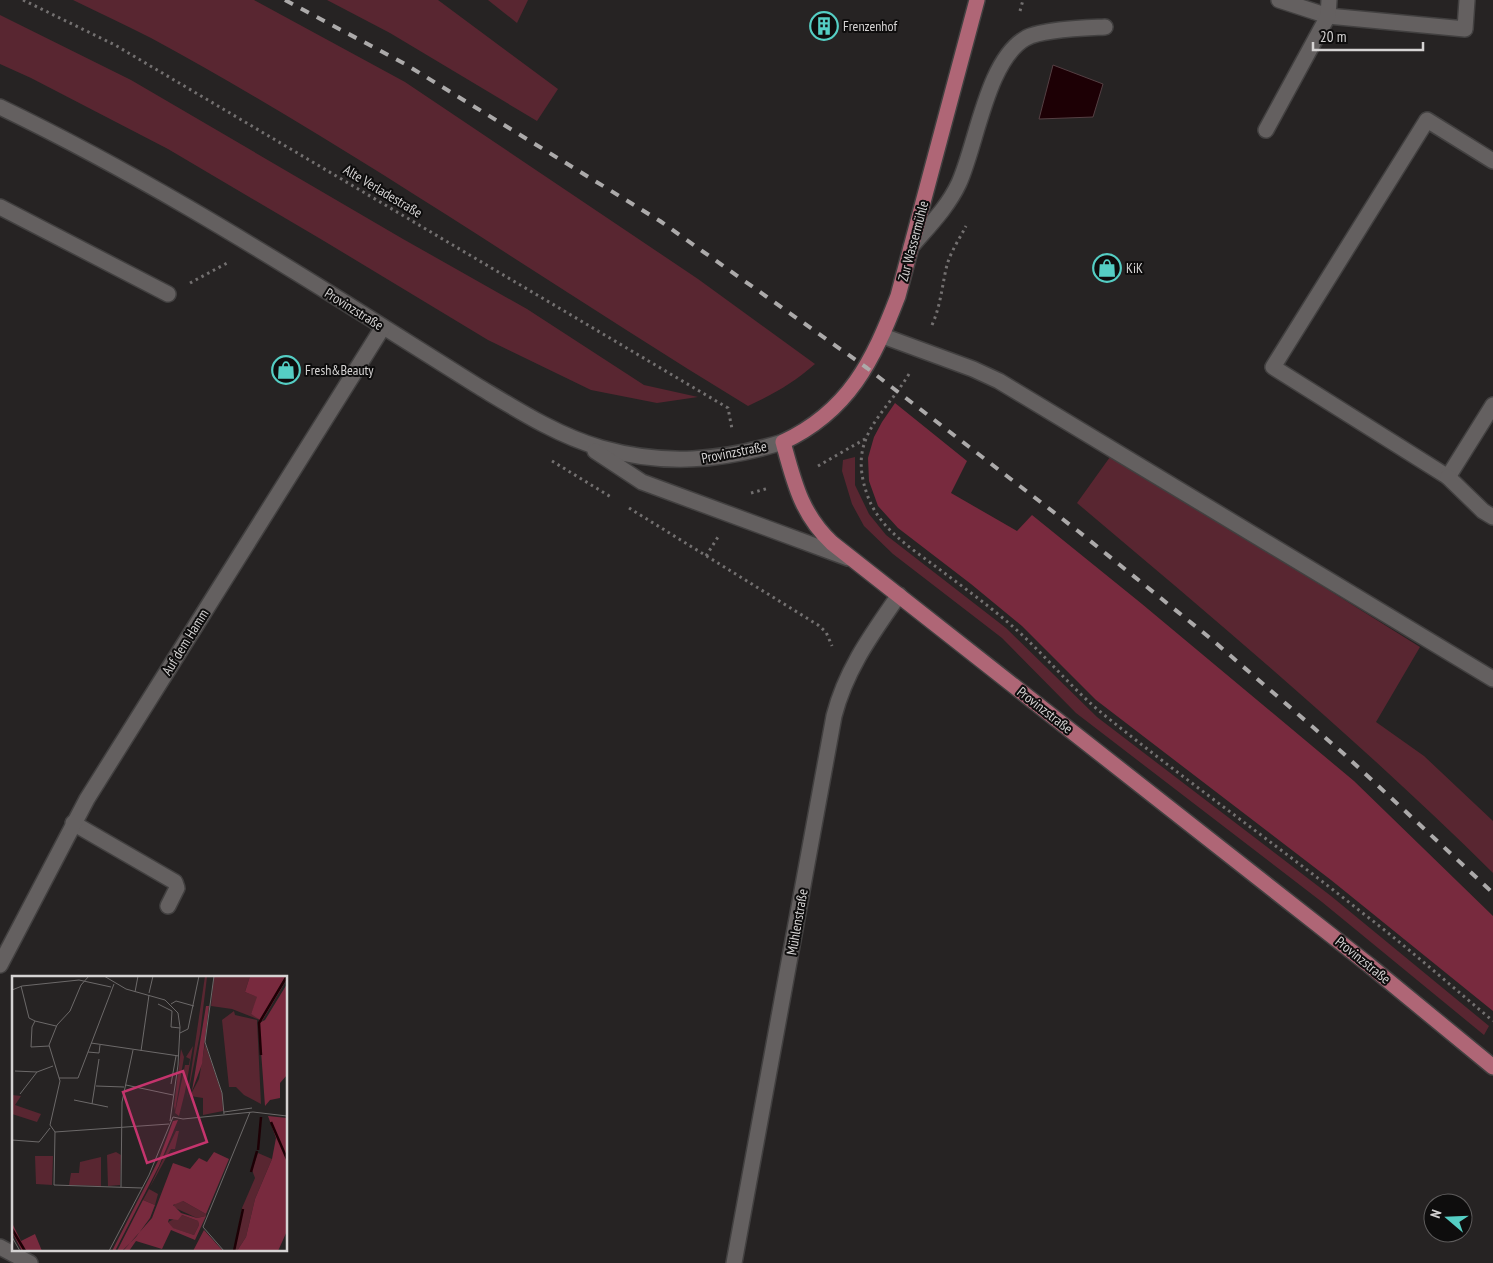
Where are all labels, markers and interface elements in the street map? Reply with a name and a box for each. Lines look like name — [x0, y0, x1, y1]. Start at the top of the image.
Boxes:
building icon: Frenzenhof — [809, 11, 839, 41]
place label: Frenzenhof — [843, 17, 897, 35]
scale bar — [1313, 20, 1423, 52]
text: 20 m — [1320, 27, 1346, 46]
street label: Alte Verladestraße — [340, 160, 426, 222]
street label: Zur Wassermühle — [894, 199, 932, 283]
shop icon: KiK — [1092, 253, 1122, 283]
place label: KiK — [1126, 259, 1143, 277]
street label: Provinzstraße — [321, 284, 387, 334]
shop icon: Fresh&Beauty — [271, 355, 301, 385]
place label: Fresh&Beauty — [305, 361, 374, 379]
street label: Provinzstraße — [700, 437, 768, 467]
street label: Auf dem Hamm — [158, 606, 212, 678]
street label: Provinzstraße — [1013, 683, 1077, 738]
street label: Mühlenstraße — [782, 887, 812, 957]
street label: Provinzstraße — [1332, 932, 1394, 988]
inset map — [12, 976, 288, 1250]
north arrow — [1423, 1193, 1473, 1243]
text: N — [1426, 1207, 1445, 1220]

